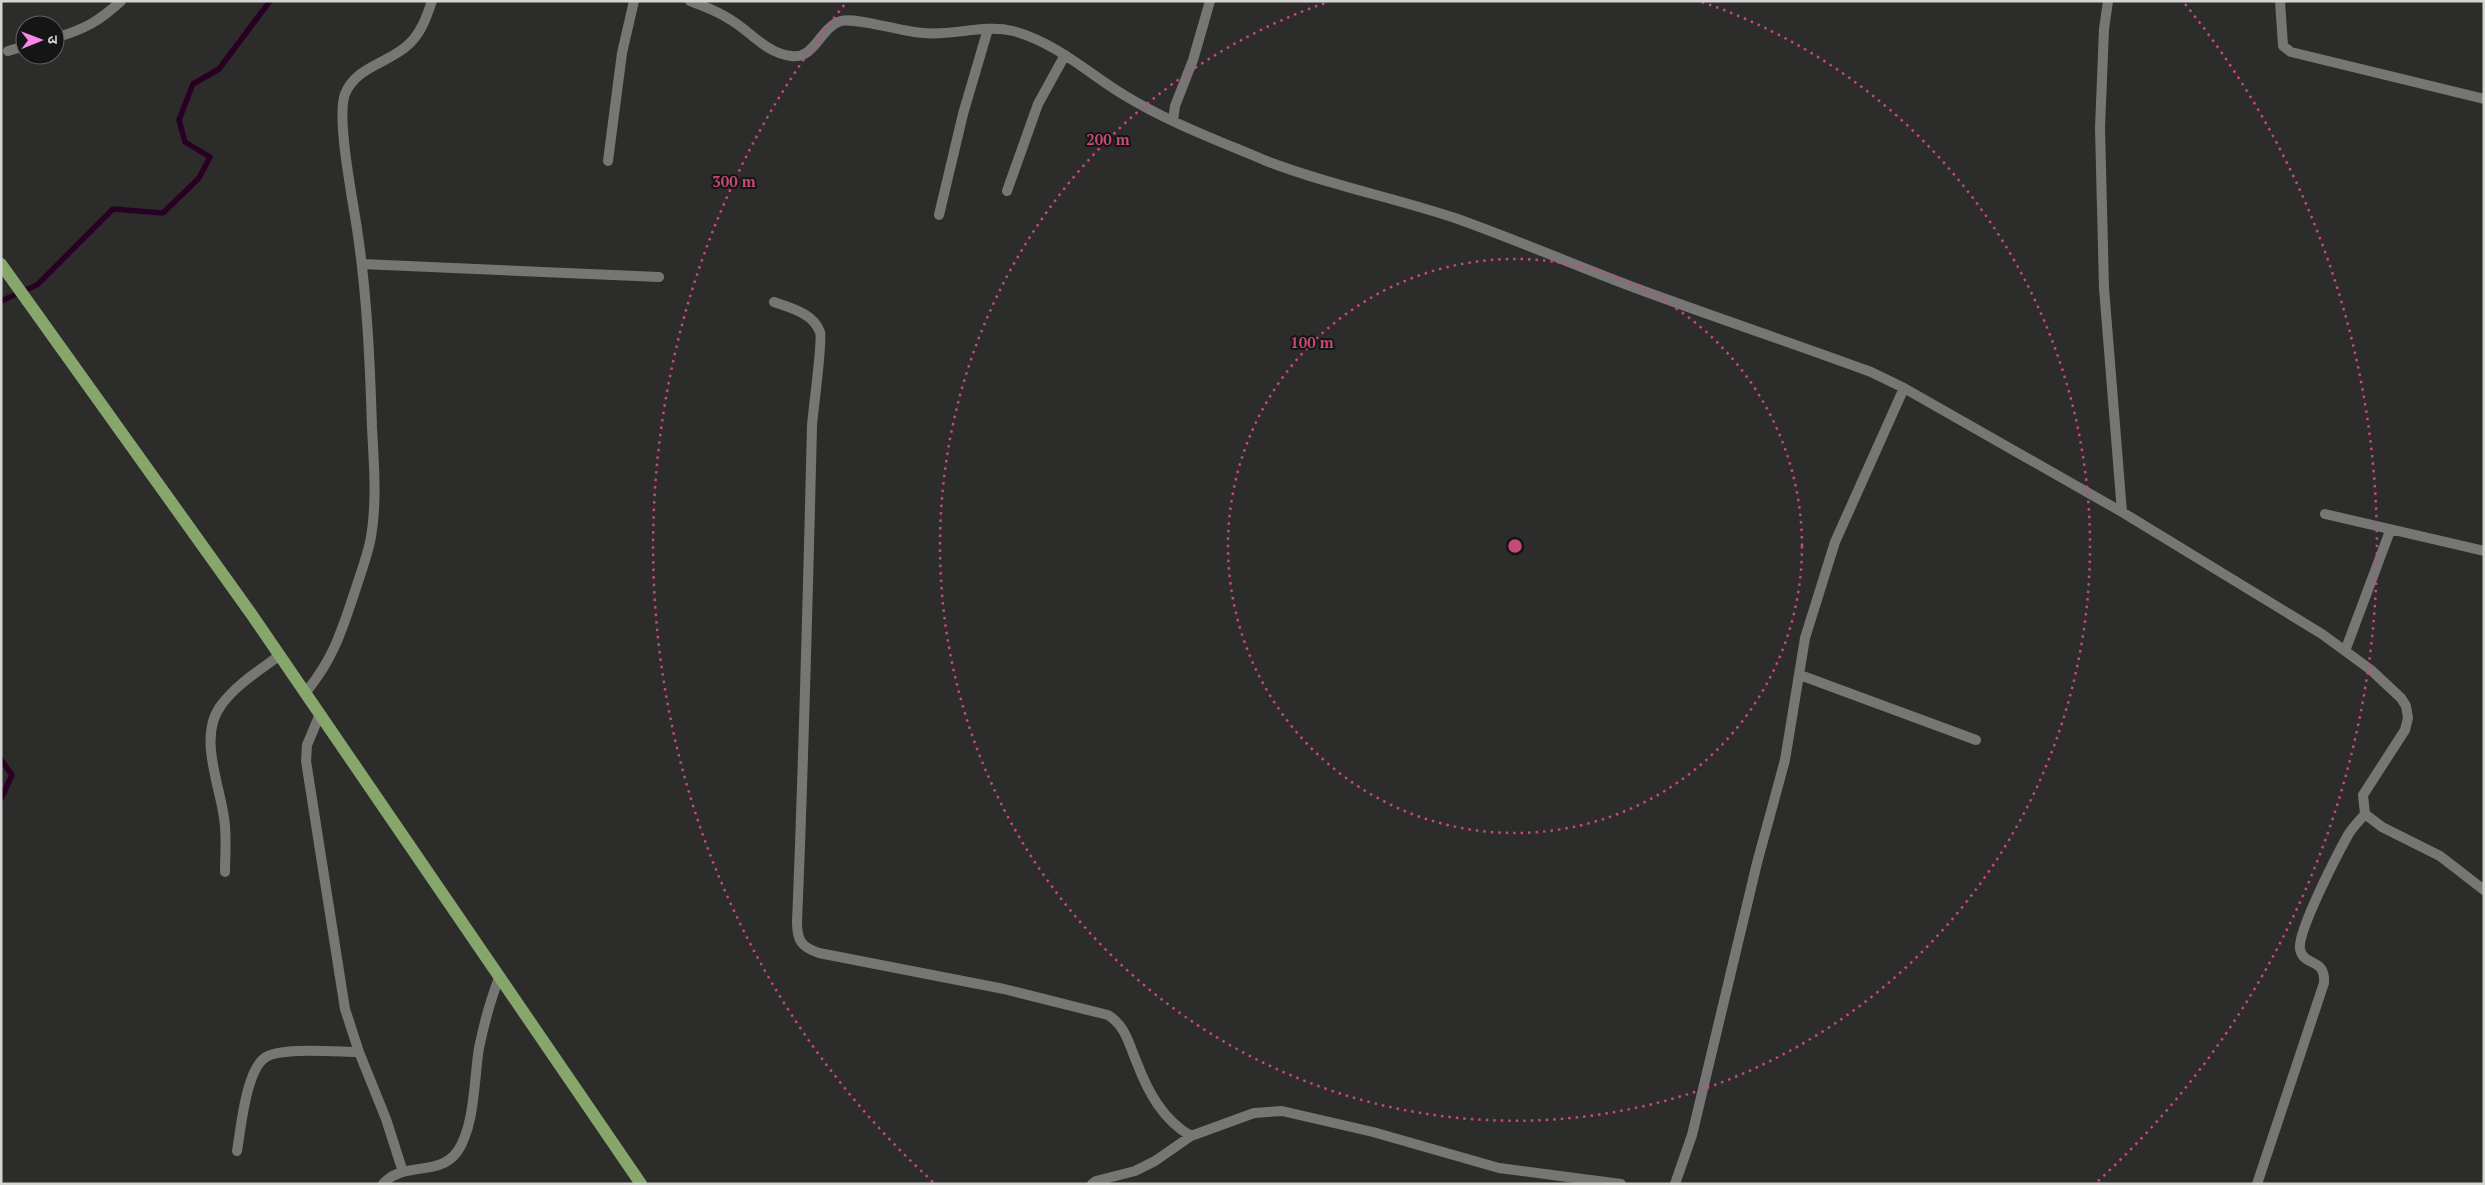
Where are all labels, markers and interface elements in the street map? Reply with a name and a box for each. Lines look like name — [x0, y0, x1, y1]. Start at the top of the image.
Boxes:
north arrow — [15, 15, 65, 65]
text: उ — [44, 35, 63, 45]
text: 200 m — [1086, 129, 1130, 149]
text: 300 m — [712, 171, 756, 191]
text: 100 m — [1290, 332, 1334, 352]
centre of rings — [1506, 537, 1524, 555]

